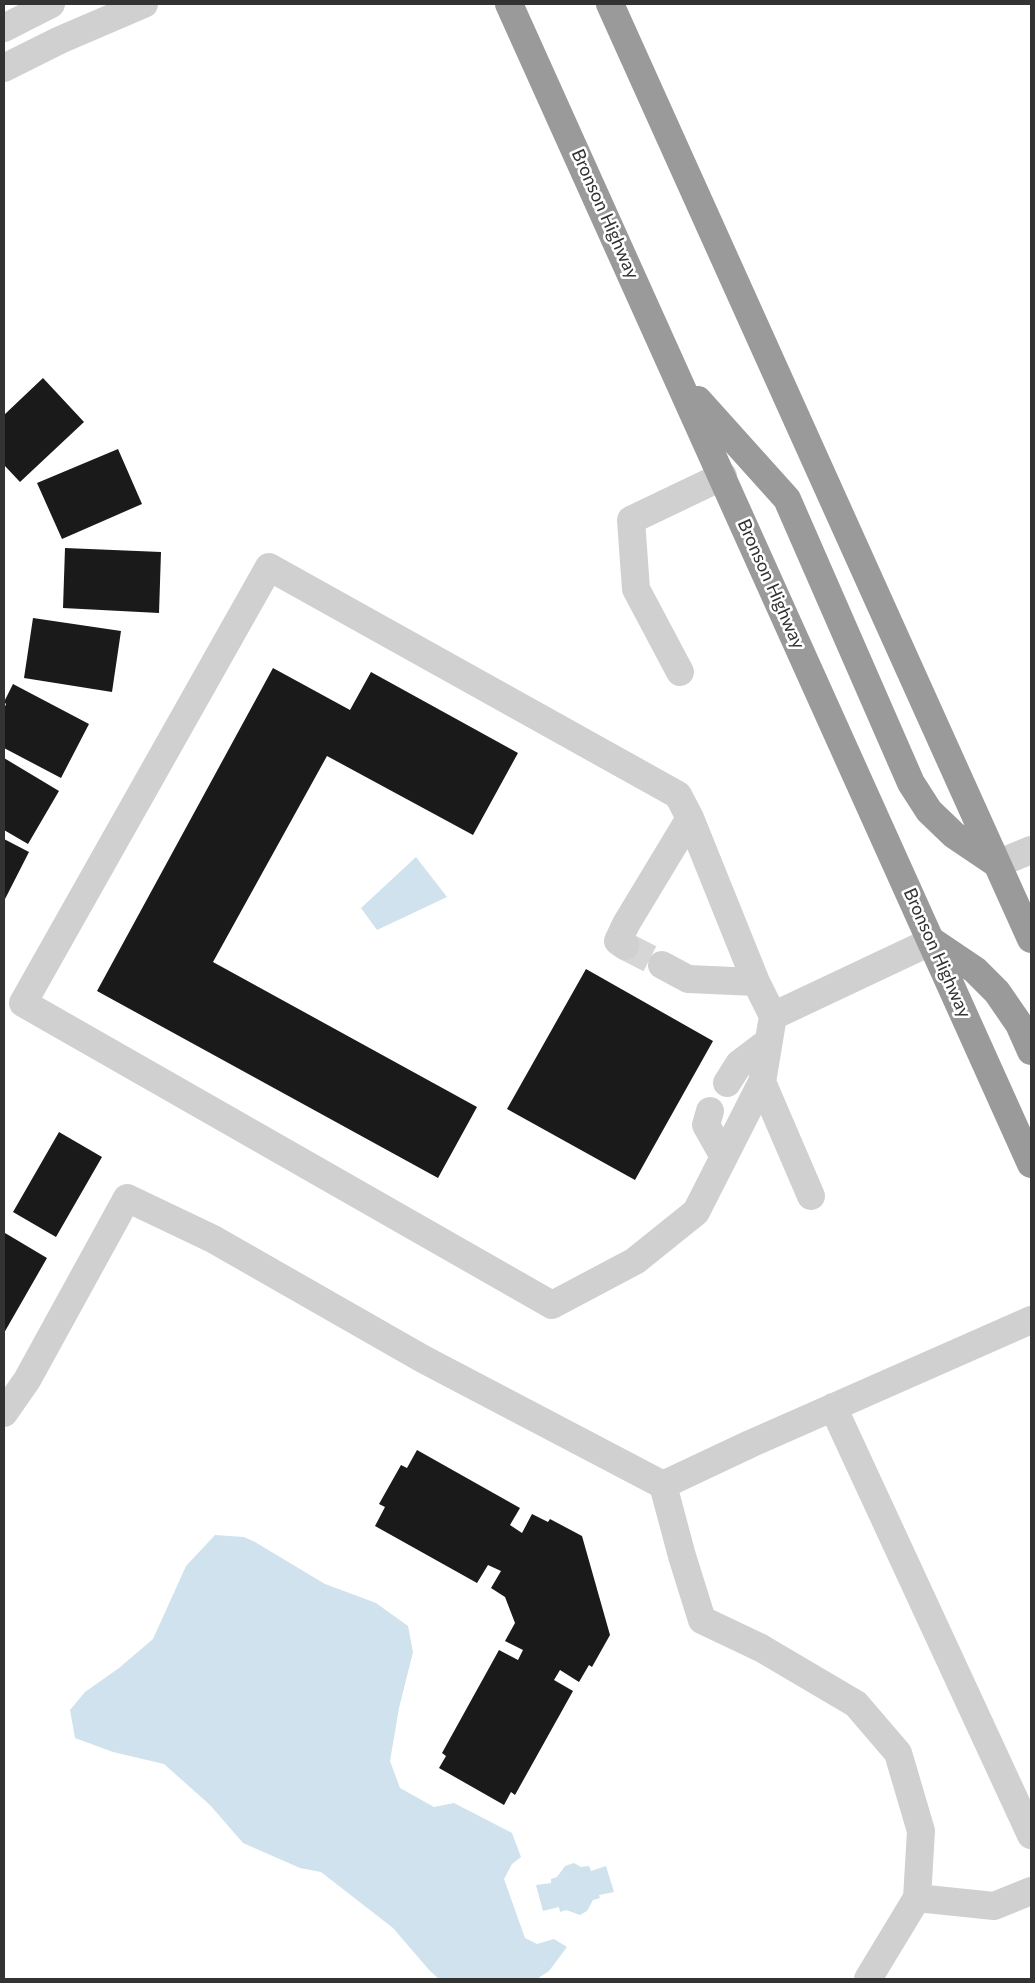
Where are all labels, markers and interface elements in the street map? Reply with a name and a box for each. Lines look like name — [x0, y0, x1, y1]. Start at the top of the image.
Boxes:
street label: Bronson Highway — [567, 146, 643, 282]
street label: Bronson Highway — [733, 516, 809, 652]
street label: Bronson Highway — [899, 885, 975, 1021]

